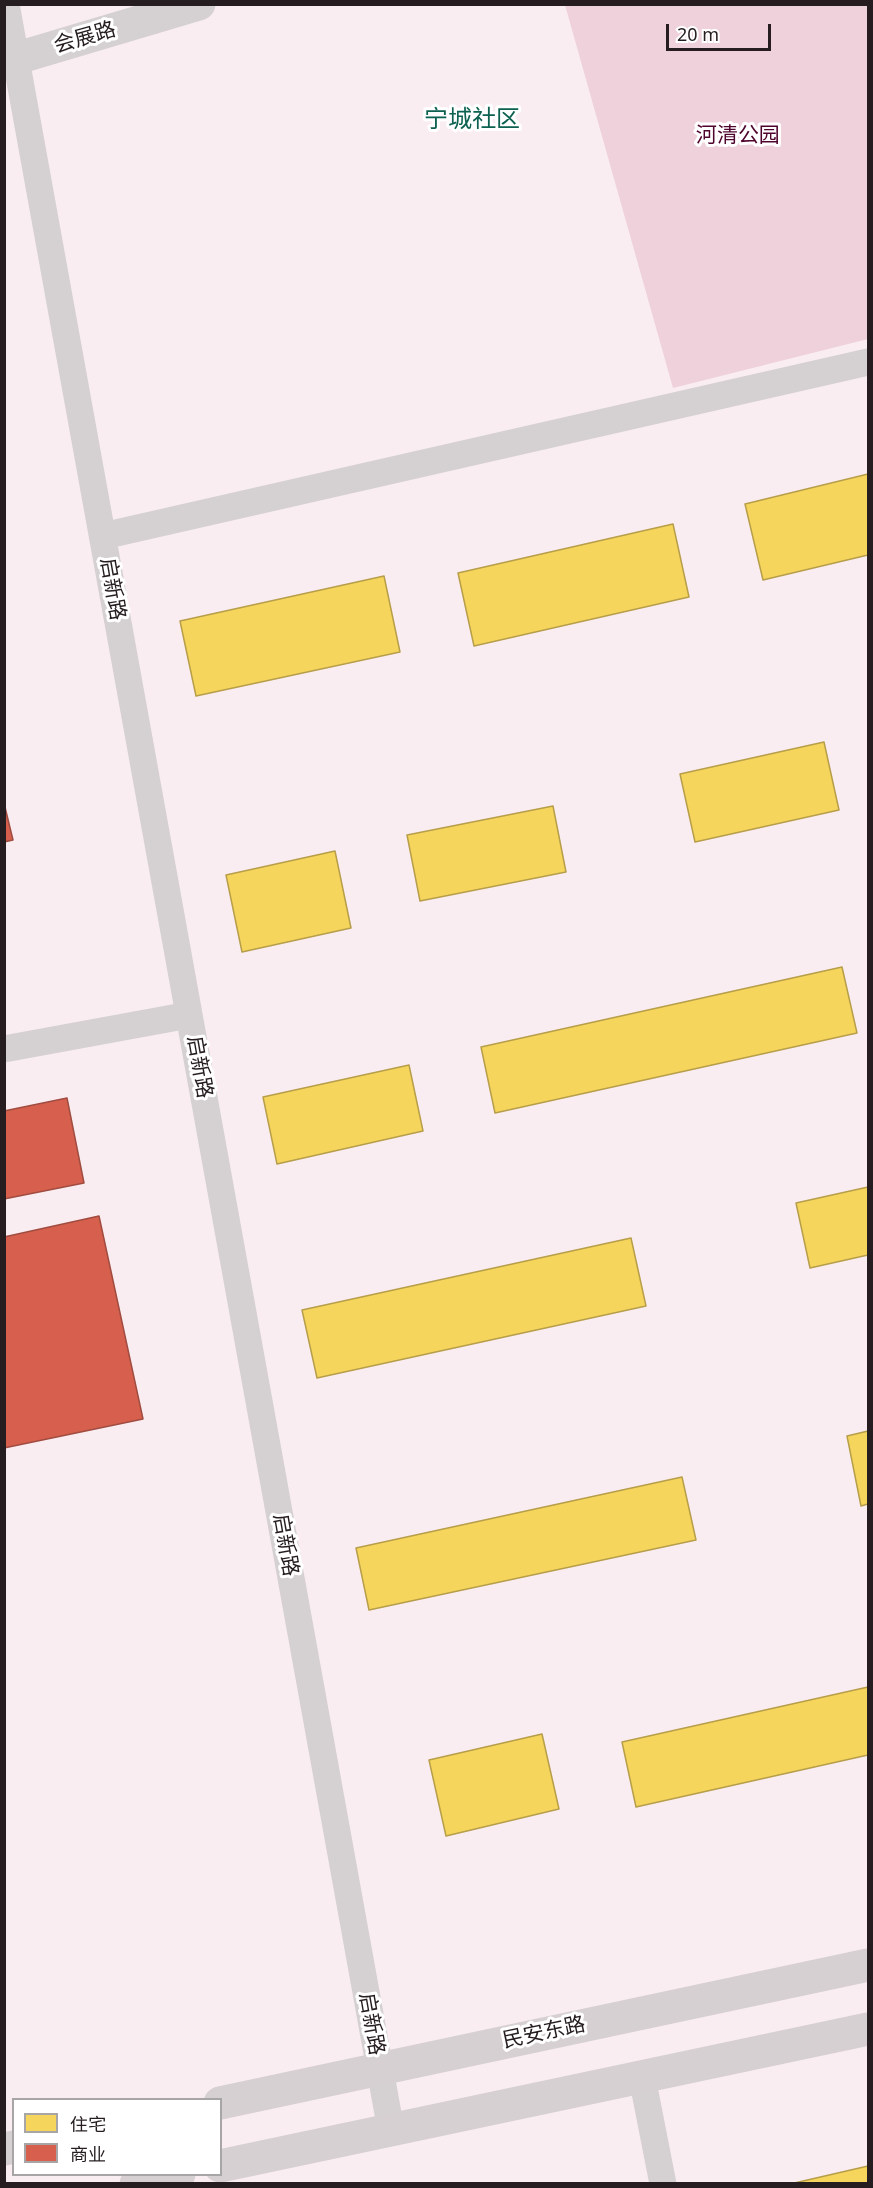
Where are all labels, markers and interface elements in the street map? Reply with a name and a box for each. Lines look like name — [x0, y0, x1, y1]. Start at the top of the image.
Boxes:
scale bar — [669, 12, 774, 50]
street label: 会展路 — [51, 17, 119, 59]
text: 20 m — [677, 22, 719, 46]
district label: 宁城社区 — [424, 106, 520, 134]
park label: 河清公园 — [696, 123, 780, 149]
street label: 启新路 — [94, 556, 130, 622]
street label: 启新路 — [181, 1034, 217, 1100]
street label: 启新路 — [267, 1512, 303, 1578]
street label: 启新路 — [353, 1991, 389, 2057]
street label: 民安东路 — [500, 2012, 588, 2054]
legend — [12, 2098, 222, 2176]
text: 住宅 — [70, 2112, 106, 2136]
text: 商业 — [70, 2142, 106, 2166]

